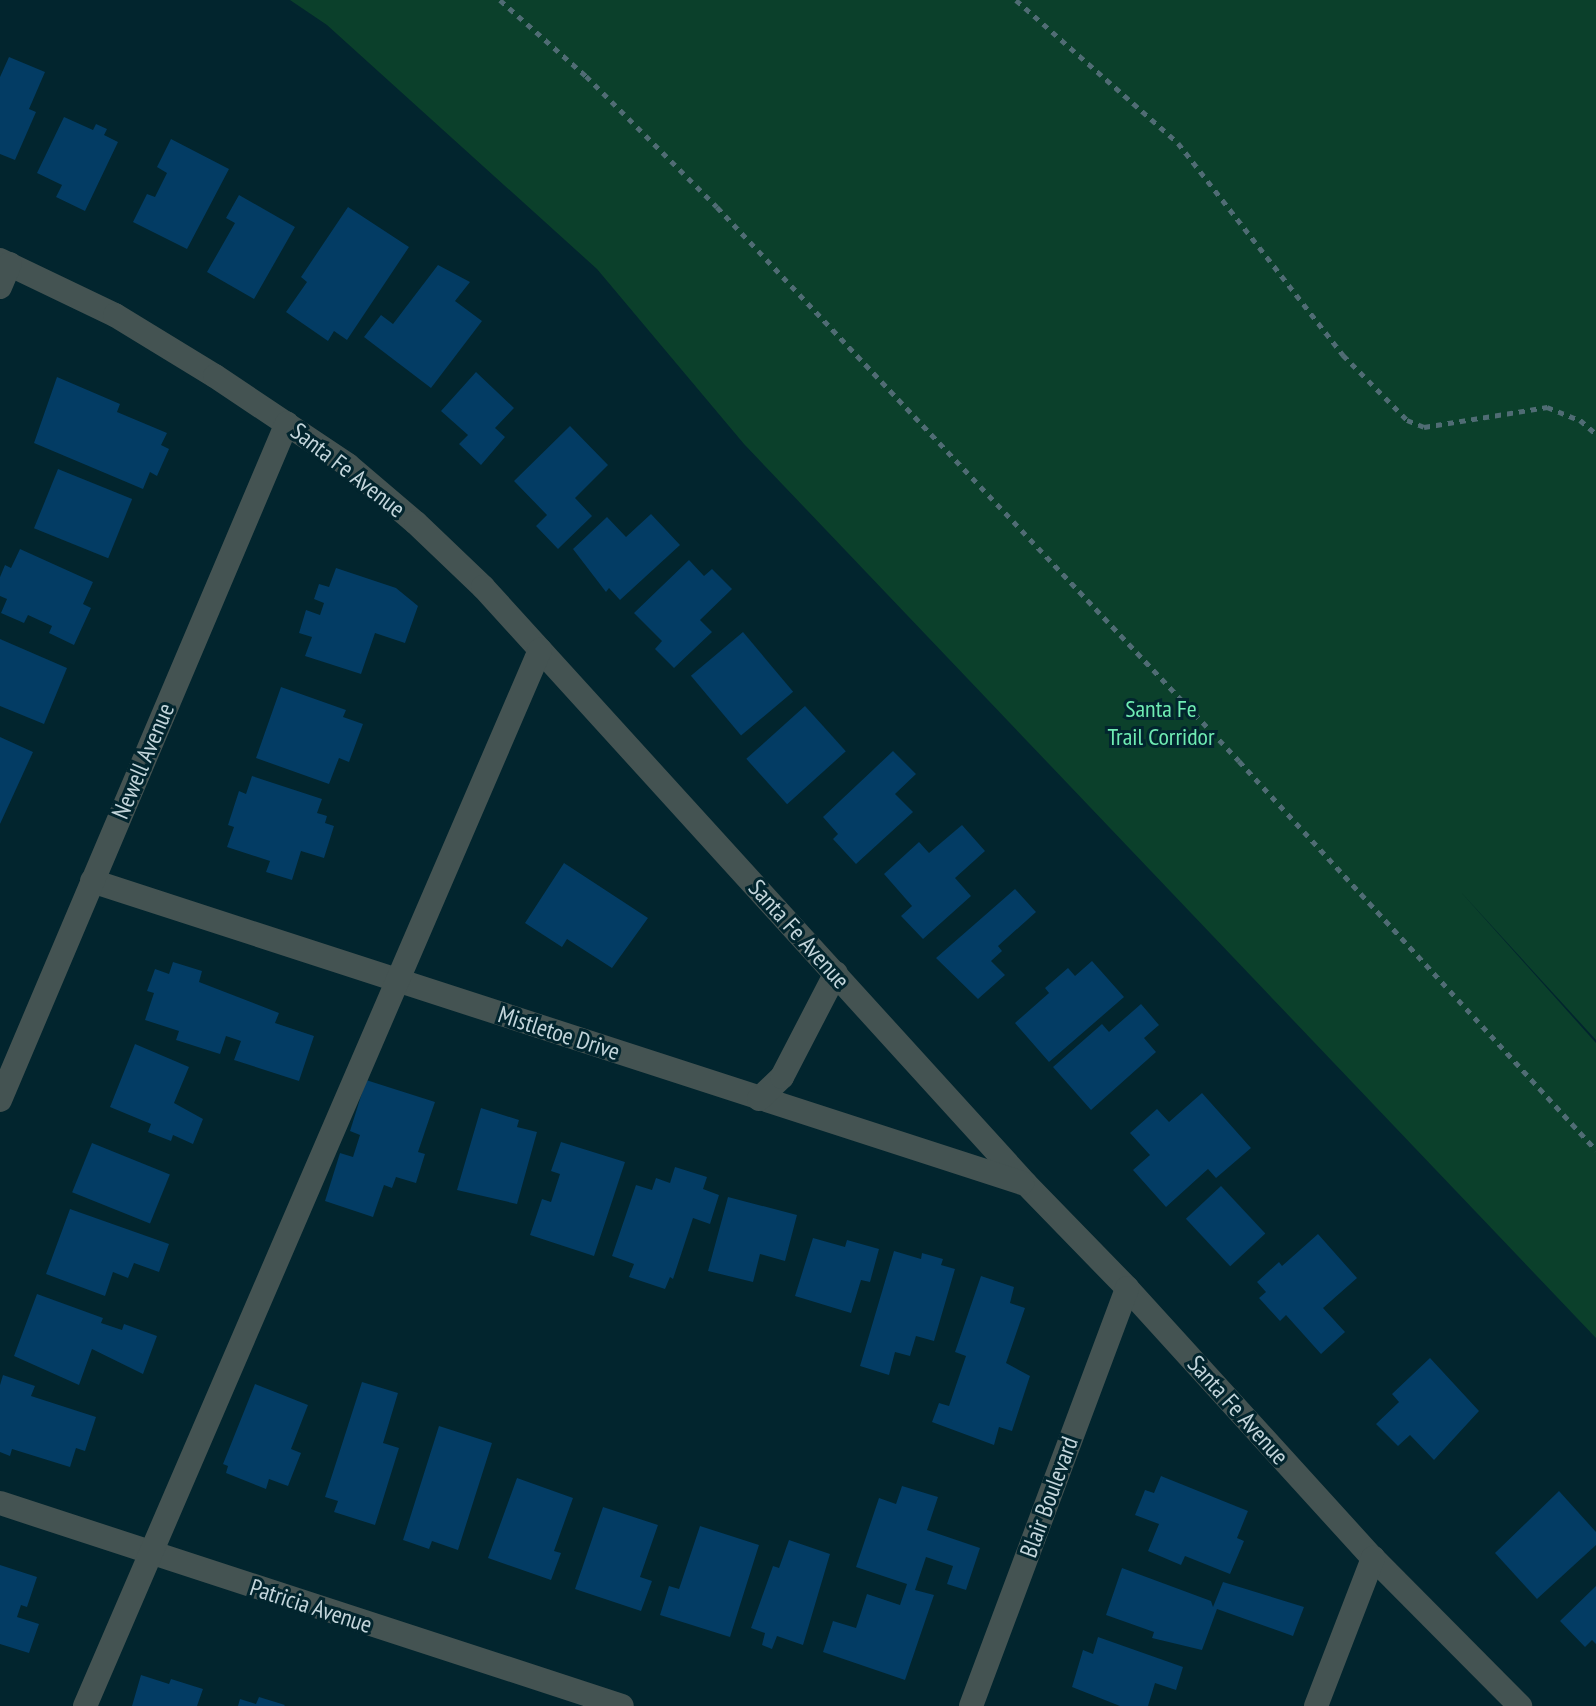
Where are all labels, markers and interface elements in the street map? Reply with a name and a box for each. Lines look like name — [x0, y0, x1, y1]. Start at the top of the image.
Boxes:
street label: Santa Fe Avenue — [285, 416, 411, 524]
park label: Santa Fe Trail Corridor — [1107, 695, 1215, 751]
street label: Newell Avenue — [106, 699, 180, 823]
street label: Santa Fe Avenue — [742, 873, 856, 995]
street label: Mistletoe Drive — [495, 1000, 623, 1066]
street label: Santa Fe Avenue — [1181, 1349, 1295, 1471]
street label: Blair Boulevard — [1014, 1433, 1084, 1561]
street label: Patricia Avenue — [246, 1573, 376, 1639]

